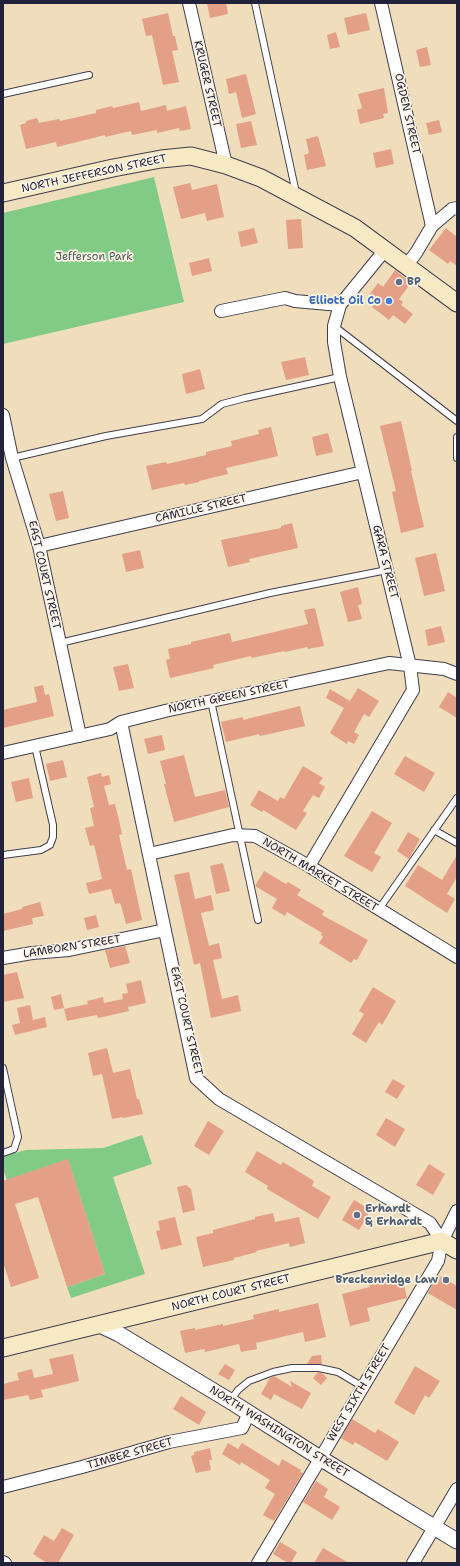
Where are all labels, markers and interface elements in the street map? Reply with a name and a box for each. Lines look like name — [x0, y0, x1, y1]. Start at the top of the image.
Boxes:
street label: KRUGER STREET — [191, 39, 223, 129]
street label: OGDEN STREET — [391, 72, 423, 156]
street label: NORTH JEFFERSON STREET — [20, 152, 168, 196]
park label: Jefferson Park — [55, 250, 133, 264]
place label: BP — [407, 275, 421, 289]
marker: BP — [394, 277, 404, 287]
place label: Elliott Oil Co — [309, 294, 381, 308]
marker: Elliott Oil Co — [384, 296, 394, 306]
street label: CAMILLE STREET — [154, 492, 248, 526]
street label: EAST COURT STREET — [25, 519, 63, 631]
street label: GARA STREET — [369, 524, 401, 600]
street label: NORTH GREEN STREET — [167, 678, 291, 716]
street label: NORTH MARKET STREET — [260, 835, 380, 915]
street label: LAMBORN STREET — [22, 933, 122, 961]
street label: EAST COURT STREET — [167, 965, 205, 1077]
place label: Erhardt & Erhardt — [365, 1202, 422, 1228]
marker: Erhardt & Erhardt — [352, 1210, 362, 1220]
street label: NORTH COURT STREET — [170, 1272, 292, 1314]
place label: Breckenridge Law — [336, 1273, 438, 1287]
marker: Breckenridge Law — [441, 1275, 451, 1285]
street label: WEST SIXTH STREET — [325, 1342, 393, 1444]
street label: NORTH WASHINGTON STREET — [207, 1383, 351, 1481]
street label: TIMBER STREET — [86, 1435, 174, 1473]

